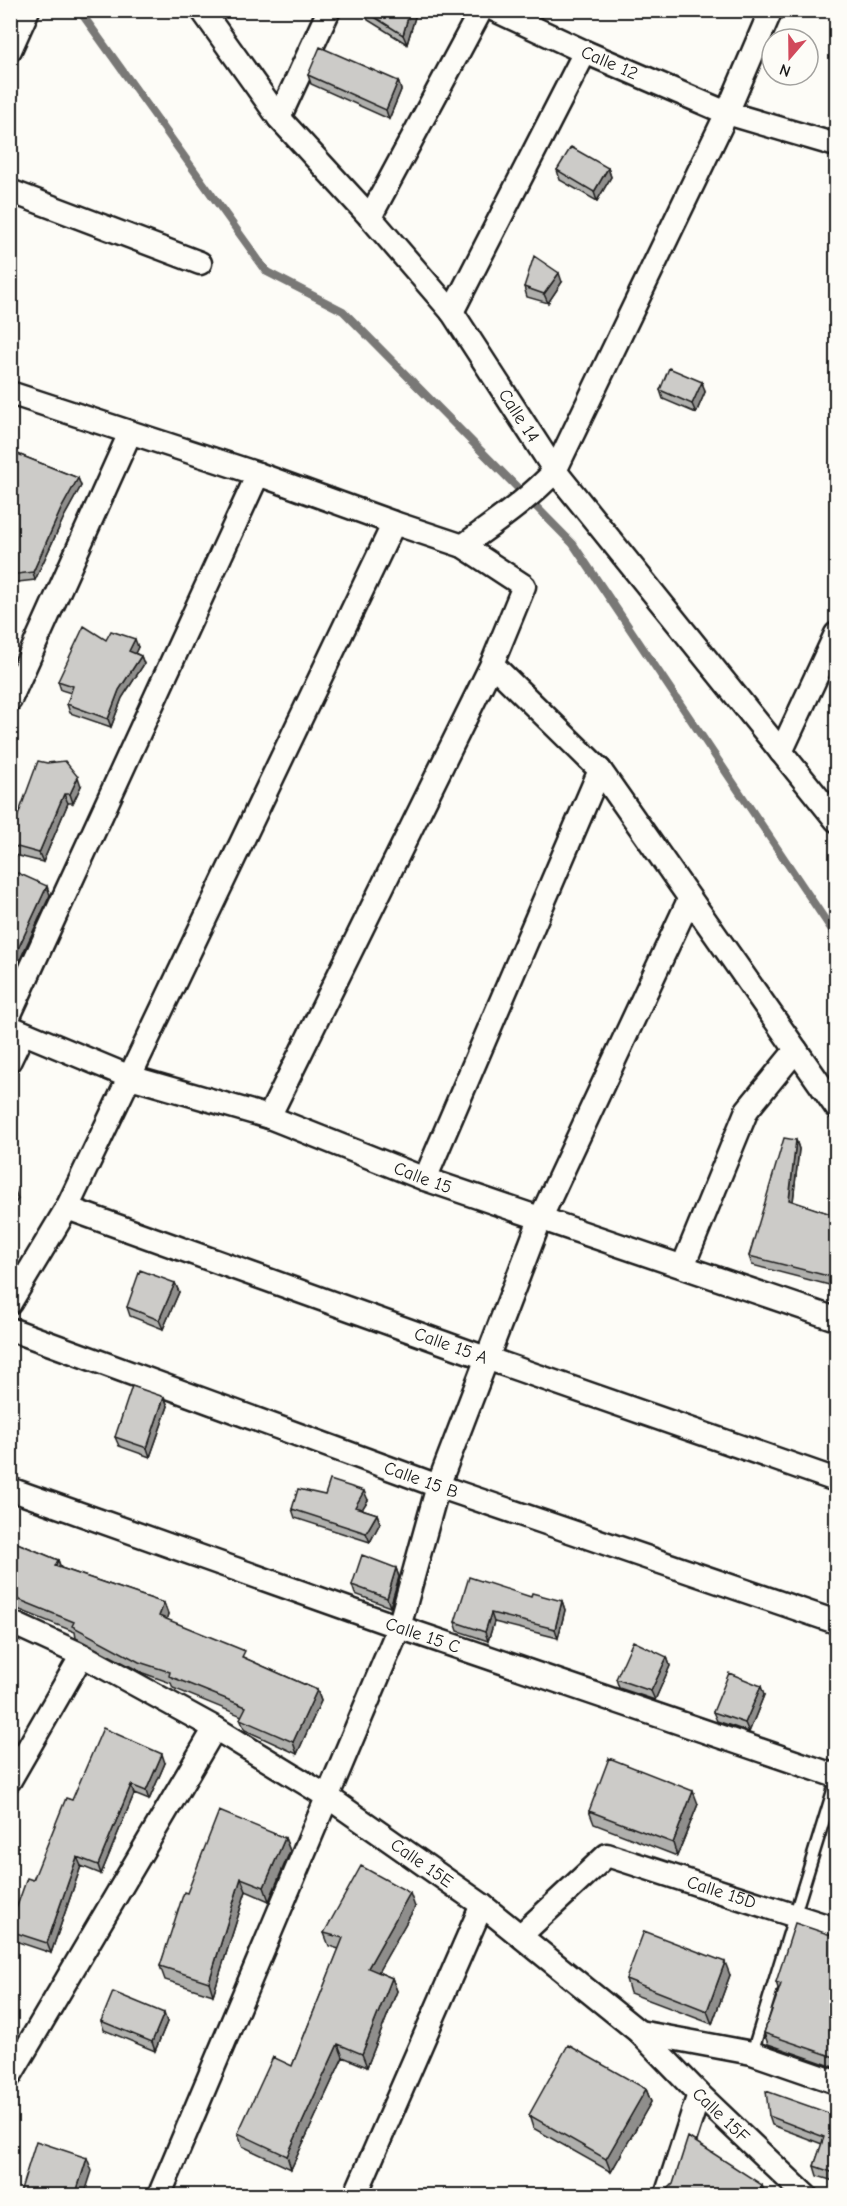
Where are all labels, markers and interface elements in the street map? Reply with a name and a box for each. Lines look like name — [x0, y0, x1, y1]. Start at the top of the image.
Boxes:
north arrow — [760, 27, 820, 87]
street label: Calle 12 — [578, 41, 641, 84]
text: N — [777, 60, 793, 80]
street label: Calle 14 — [494, 385, 544, 446]
street label: Calle 15 — [391, 1157, 455, 1198]
street label: Calle 15 A — [411, 1323, 491, 1368]
street label: Calle 15 B — [381, 1457, 461, 1503]
street label: Calle 15 C — [383, 1613, 463, 1658]
street label: Calle 15E — [387, 1834, 457, 1892]
street label: Calle 15D — [684, 1871, 759, 1913]
street label: Calle 15F — [688, 2083, 754, 2147]

